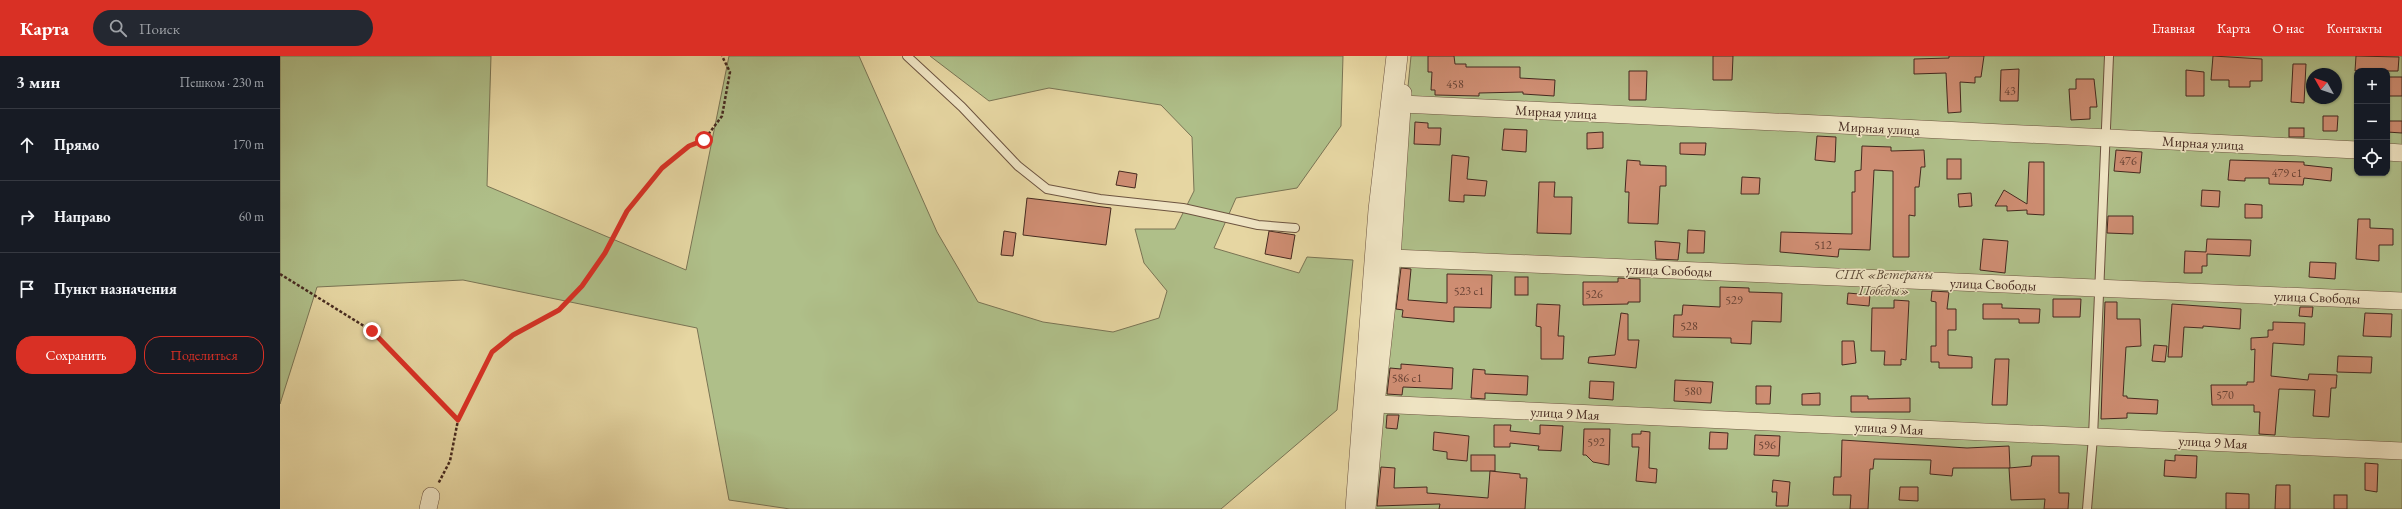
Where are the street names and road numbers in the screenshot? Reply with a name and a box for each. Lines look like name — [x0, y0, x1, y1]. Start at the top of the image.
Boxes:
street label: Мирная улица — [1515, 101, 1598, 123]
street label: Мирная улица — [1838, 117, 1921, 139]
street label: Мирная улица — [2162, 132, 2245, 154]
street label: улица Свободы — [1626, 259, 1713, 281]
street label: улица Свободы — [1950, 273, 2037, 295]
street label: улица Свободы — [2274, 286, 2361, 308]
street label: улица 9 Мая — [1530, 402, 1600, 424]
street label: улица 9 Мая — [1854, 417, 1924, 439]
street label: улица 9 Мая — [2178, 431, 2248, 453]

